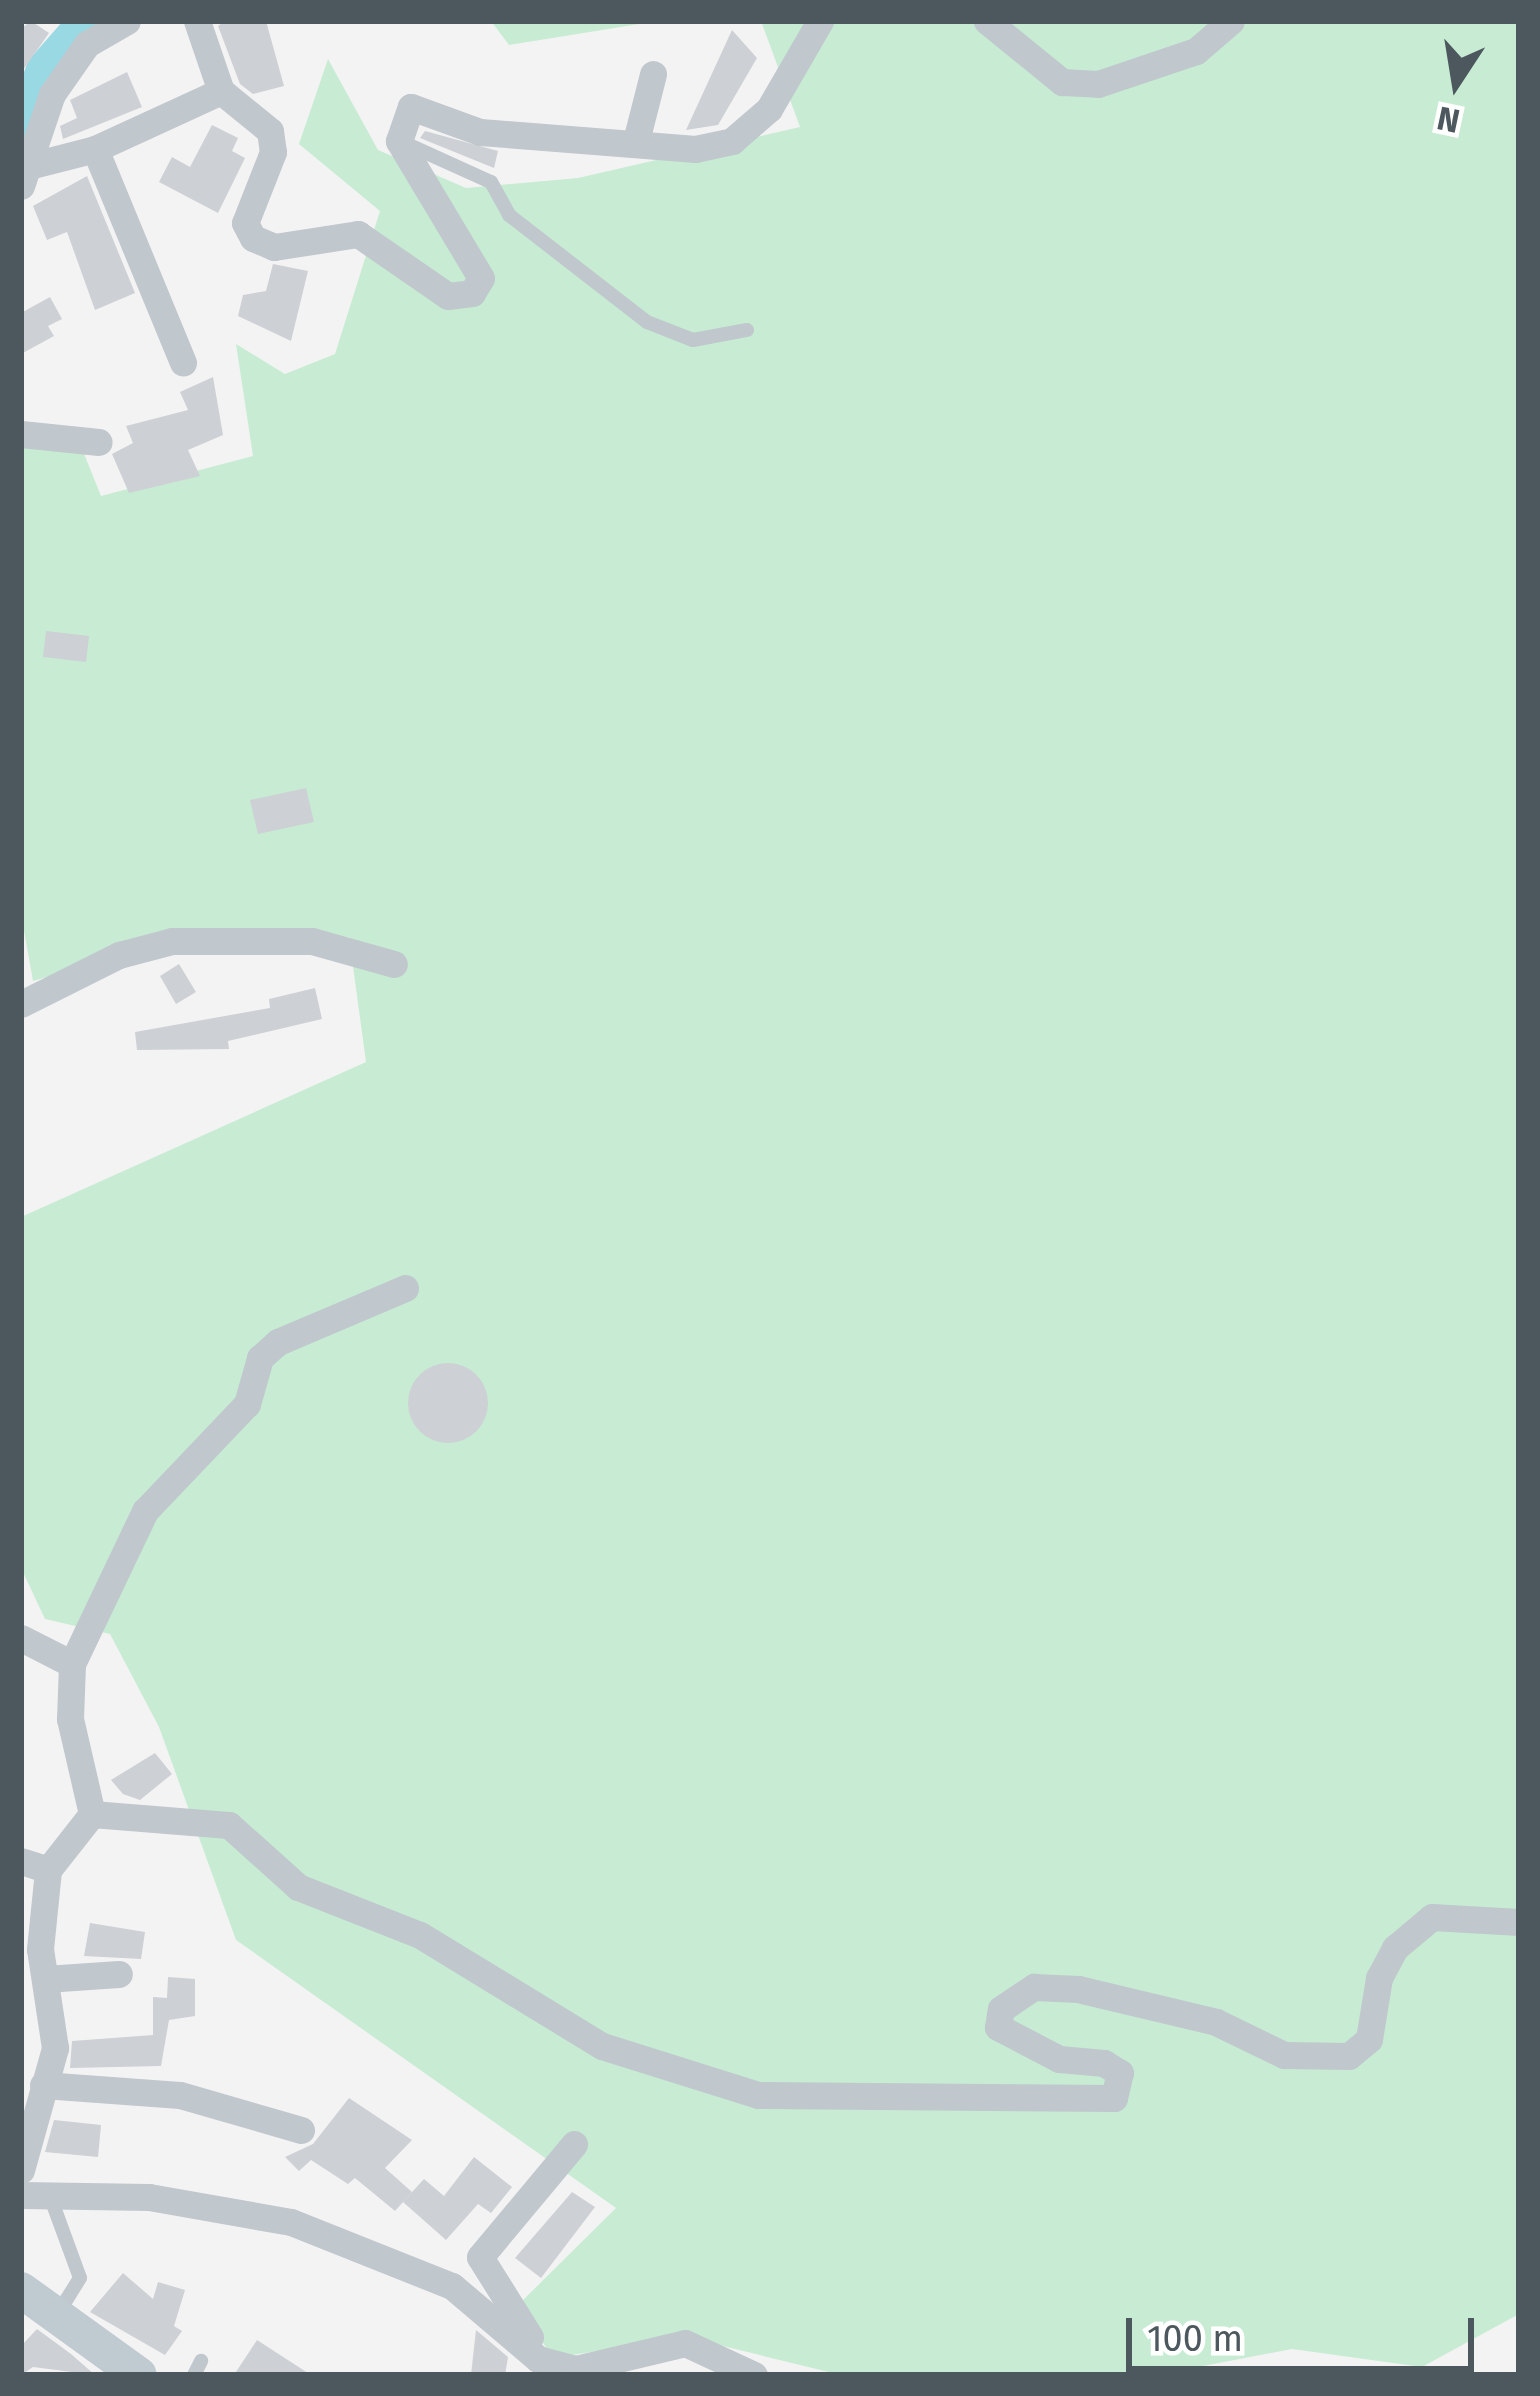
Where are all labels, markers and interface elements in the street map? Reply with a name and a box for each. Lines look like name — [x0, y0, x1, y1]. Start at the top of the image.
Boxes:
north arrow — [1396, 24, 1516, 144]
text: N — [1434, 97, 1463, 141]
scale bar — [1132, 2294, 1480, 2368]
text: 100 m — [1147, 2317, 1243, 2361]

